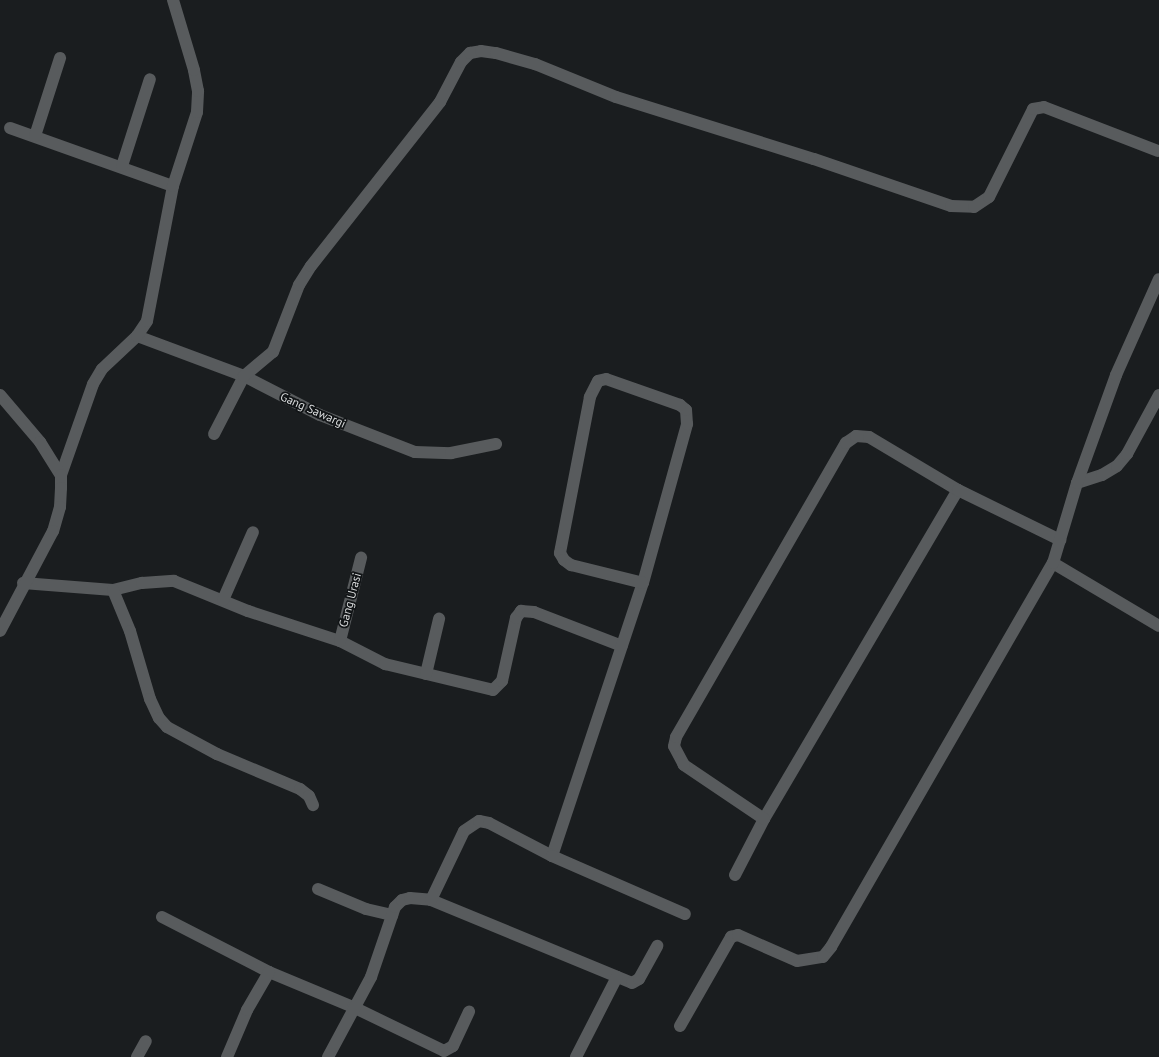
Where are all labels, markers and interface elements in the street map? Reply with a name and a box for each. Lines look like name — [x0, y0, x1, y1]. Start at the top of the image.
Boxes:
street label: Gang Sawargi — [278, 389, 348, 431]
street label: Gang Urasi — [336, 571, 364, 629]

